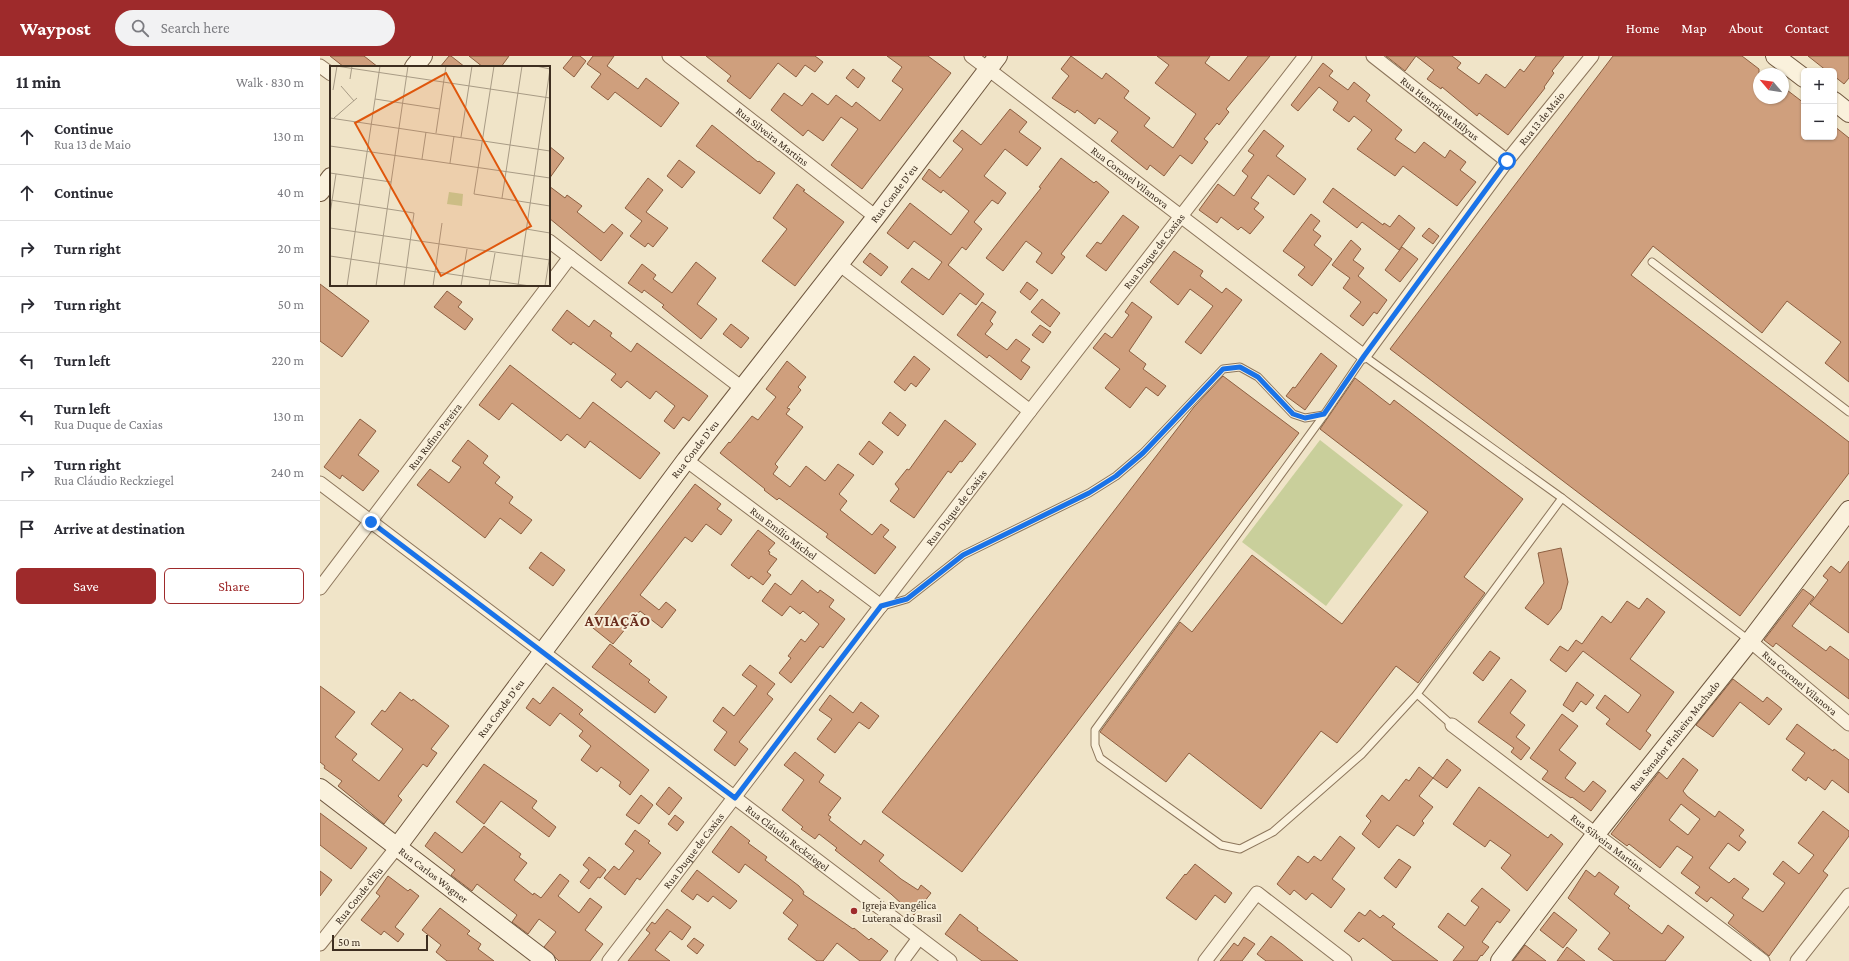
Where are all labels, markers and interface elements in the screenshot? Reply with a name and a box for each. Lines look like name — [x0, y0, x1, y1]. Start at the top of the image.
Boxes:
search box — [115, 10, 395, 46]
icon: search — [129, 17, 151, 39]
text: Waypost — [20, 18, 91, 39]
text: Search here — [161, 20, 229, 36]
text: Home — [1626, 20, 1659, 36]
text: Map — [1681, 20, 1707, 36]
text: About — [1729, 20, 1763, 36]
text: Contact — [1785, 20, 1829, 36]
inset map — [330, 66, 550, 286]
north arrow — [1753, 68, 1789, 104]
map controls — [1801, 68, 1837, 140]
button: + — [1801, 68, 1837, 104]
text: 11 min — [16, 73, 61, 92]
street label: Rua Henrrique Milyus — [1398, 74, 1481, 143]
text: Walk · 830 m — [236, 75, 304, 90]
street label: Rua 13 de Maio — [1516, 89, 1567, 148]
button: − — [1801, 104, 1837, 140]
street label: Rua Silveira Martins — [734, 105, 811, 168]
text: Continue — [54, 121, 113, 137]
icon: ahead — [16, 126, 38, 148]
text: 130 m — [273, 129, 304, 144]
text: Rua 13 de Maio — [54, 137, 131, 152]
street label: Rua Coronel Vilanova — [1089, 144, 1171, 211]
route start — [1498, 152, 1516, 170]
street label: Rua Conde D'eu — [868, 162, 920, 225]
icon: ahead — [16, 182, 38, 204]
text: Continue — [54, 185, 113, 201]
text: 40 m — [277, 185, 304, 200]
street label: Rua Duque de Caxias — [1121, 211, 1187, 291]
icon: right — [16, 238, 38, 260]
text: Turn right — [54, 241, 121, 257]
text: 20 m — [278, 241, 304, 256]
icon: right — [16, 294, 38, 316]
text: Turn right — [54, 297, 121, 313]
text: 50 m — [278, 297, 304, 312]
icon: left — [16, 350, 38, 372]
text: Turn left — [54, 353, 110, 369]
text: 220 m — [271, 353, 304, 368]
text: Turn left — [54, 401, 110, 417]
street label: Rua Rufino Pereira — [406, 401, 464, 472]
icon: left — [16, 406, 38, 428]
text: 130 m — [273, 409, 304, 424]
text: Rua Duque de Caxias — [54, 417, 163, 432]
street label: Rua Conde D'eu — [669, 418, 721, 480]
text: Turn right — [54, 457, 121, 473]
icon: right — [16, 462, 38, 484]
text: 240 m — [271, 465, 304, 480]
street label: Rua Duque de Caxias — [923, 467, 989, 548]
text: Rua Cláudio Reckziegel — [54, 473, 174, 488]
street label: Rua Emílio Michel — [748, 504, 819, 562]
route end — [362, 513, 380, 531]
icon: arrive — [16, 518, 38, 540]
text: Arrive at destination — [54, 521, 185, 537]
button: Save — [16, 568, 156, 604]
button: Share — [164, 568, 304, 604]
district label: AVIAÇÃO — [584, 613, 651, 629]
street label: Rua Coronel Vilanova — [1760, 648, 1840, 718]
street label: Rua Conde D'eu — [475, 677, 526, 740]
street label: Rua Senador Pinheiro Machado — [1627, 678, 1722, 793]
street label: Rua Cláudio Reckziegel — [744, 802, 832, 873]
street label: Rua Duque de Caxias — [661, 810, 726, 891]
street label: Rua Silveira Martins — [1568, 811, 1646, 874]
street label: Rua Carlos Wagner — [397, 845, 471, 905]
street label: Rua Conde d'Eu — [332, 864, 385, 926]
place label: Igreja Evangélica Luterana do Brasil — [862, 899, 942, 924]
marker: Igreja Evangélica Luterana do Brasil — [849, 906, 859, 916]
scale bar — [332, 933, 428, 952]
text: 50 m — [338, 936, 360, 948]

